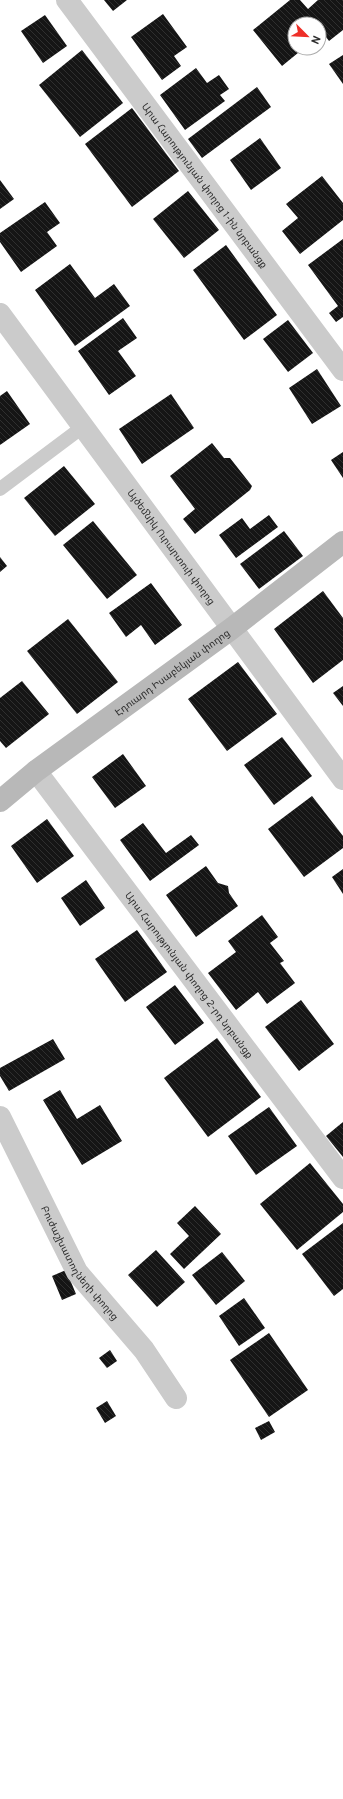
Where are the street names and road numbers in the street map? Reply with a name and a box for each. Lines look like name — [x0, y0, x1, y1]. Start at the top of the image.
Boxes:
street label: Արա Հարությունյան փողոց 1-ին նրբանցք — [138, 101, 270, 271]
street label: Այծեմնիկ Ուրարտուի փողոց — [123, 487, 217, 608]
street label: Էդուարդ Իսաբեկյան փողոց — [113, 627, 233, 719]
street label: Արա Հարությունյան փողոց 2-րդ նրբանցք — [121, 890, 255, 1061]
street label: Բուժաշխատողների փողոց — [37, 1204, 121, 1324]

